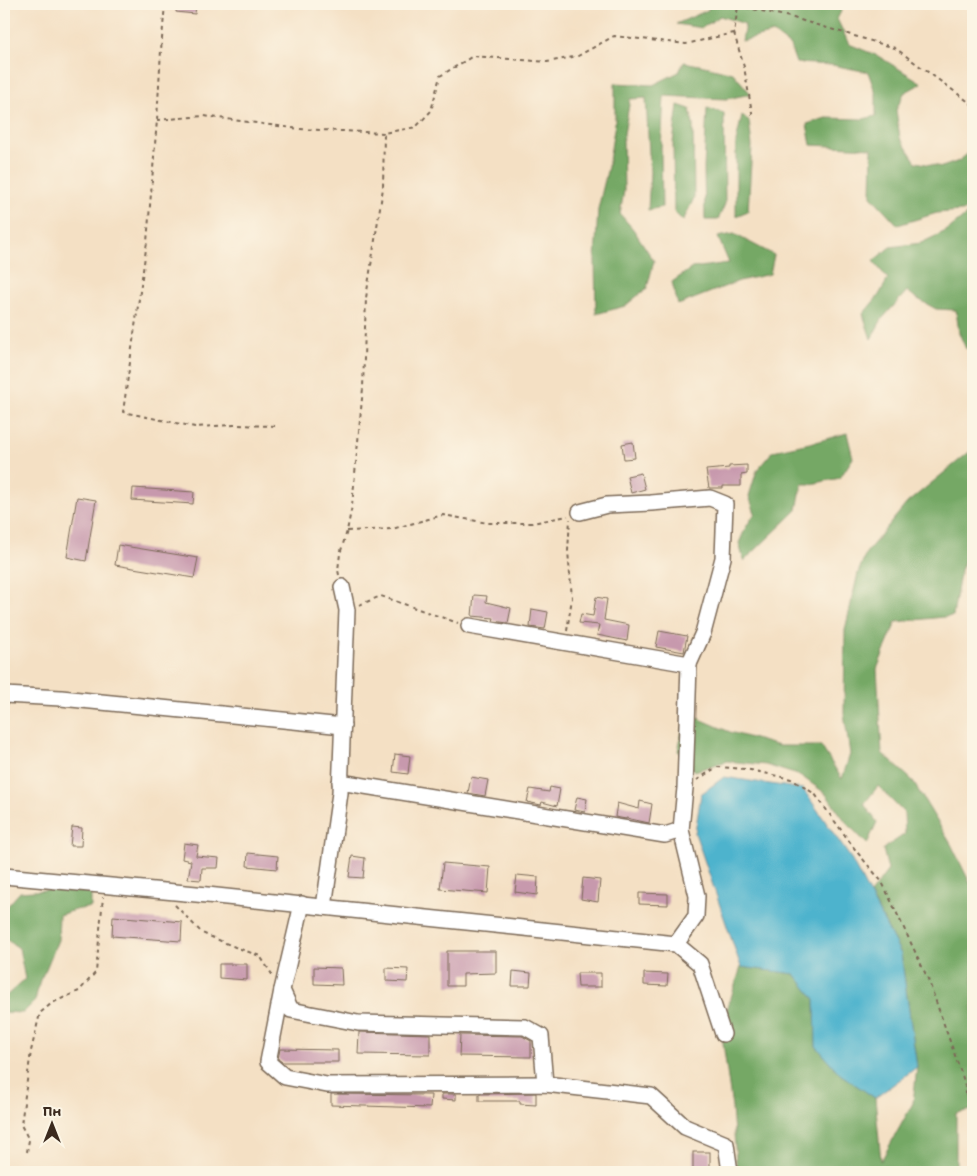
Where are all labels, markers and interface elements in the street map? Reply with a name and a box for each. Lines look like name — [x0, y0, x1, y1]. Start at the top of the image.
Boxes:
north arrow — [28, 1098, 78, 1148]
text: Пн — [43, 1102, 61, 1120]

